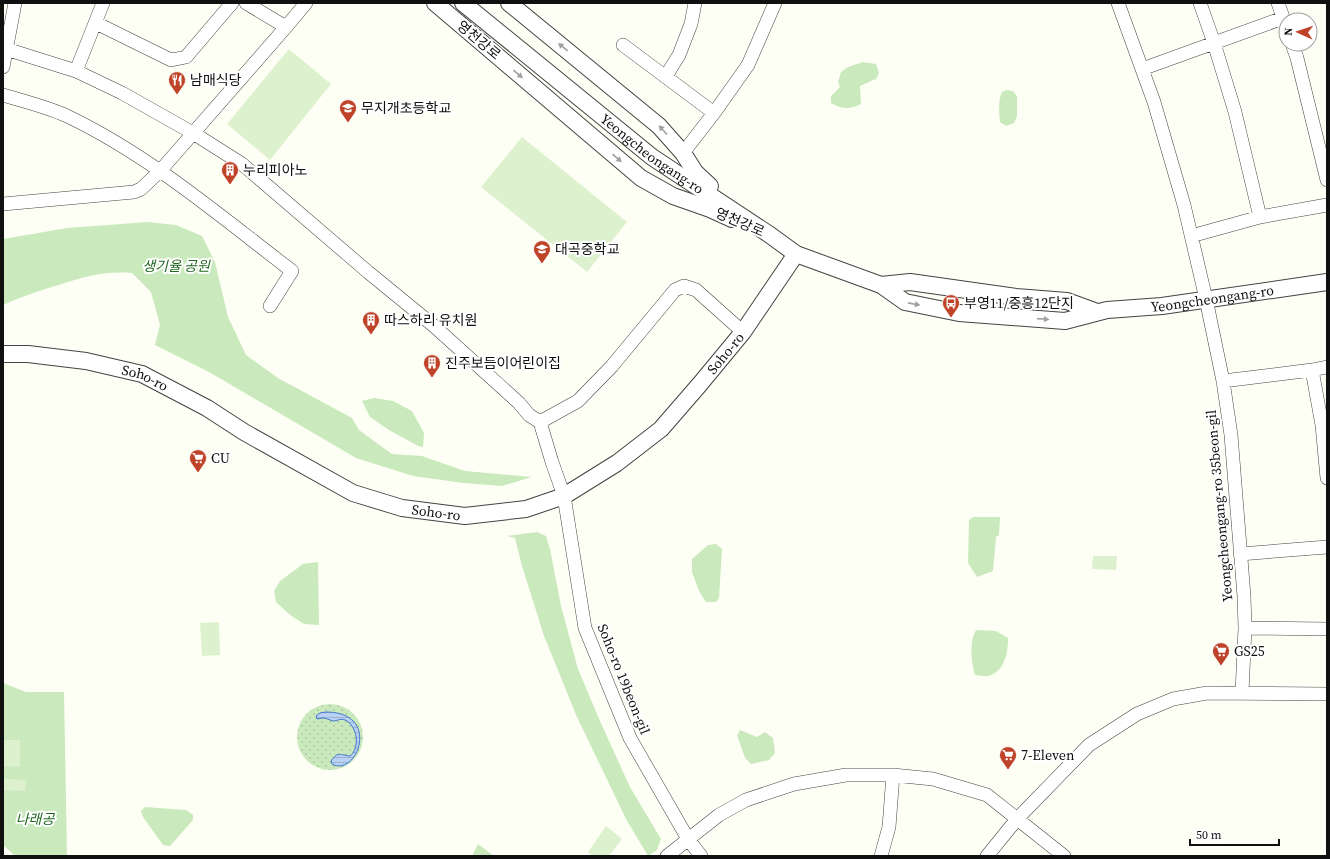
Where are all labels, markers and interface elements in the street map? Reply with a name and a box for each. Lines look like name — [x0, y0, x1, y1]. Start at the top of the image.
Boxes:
north arrow — [1278, 12, 1318, 52]
street label: 영천강로 — [453, 16, 505, 64]
text: N — [1281, 27, 1296, 36]
one-way arrow — [558, 43, 568, 52]
one-way arrow — [513, 69, 523, 78]
restaurant icon: 남매식당 — [167, 70, 187, 95]
place label: 남매식당 — [190, 70, 242, 90]
school or university icon: 무지개초등학교 — [338, 98, 358, 123]
place label: 무지개초등학교 — [361, 98, 451, 118]
street label: Yeongcheongang-ro — [596, 109, 708, 199]
one-way arrow — [658, 125, 667, 136]
one-way arrow — [612, 154, 622, 163]
building icon: 누리피아노 — [220, 160, 240, 185]
place label: 누리피아노 — [243, 160, 308, 180]
street label: 영천강로 — [712, 203, 768, 241]
school or university icon: 대곡중학교 — [532, 239, 552, 264]
place label: 대곡중학교 — [555, 239, 620, 259]
park label: 생기율 공원 — [142, 256, 211, 276]
street label: Yeongcheongang-ro — [1150, 280, 1275, 317]
bus stop icon: 부영11/중흥12단지 — [941, 293, 961, 318]
place label: 부영11/중흥12단지 — [964, 293, 1074, 313]
one-way arrow — [908, 302, 920, 308]
building icon: 따스하리 유치원 — [361, 310, 381, 335]
place label: 따스하리 유치원 — [384, 310, 477, 330]
one-way arrow — [1037, 316, 1049, 323]
street label: Soho-ro — [702, 328, 749, 378]
building icon: 진주보듬이어린이집 — [422, 353, 442, 378]
place label: 진주보듬이어린이집 — [445, 353, 561, 373]
street label: Soho-ro — [120, 360, 172, 396]
street label: Yeongcheongang-ro 35beon-gil — [1201, 409, 1237, 603]
supermarket icon: CU — [188, 448, 208, 473]
place label: CU — [211, 448, 230, 468]
street label: Soho-ro — [411, 499, 462, 525]
street label: Soho-ro 19beon-gil — [593, 621, 655, 737]
supermarket icon: GS25 — [1211, 641, 1231, 666]
place label: GS25 — [1234, 641, 1265, 661]
supermarket icon: 7-Eleven — [998, 745, 1018, 770]
place label: 7-Eleven — [1021, 745, 1075, 765]
park label: 나래공 — [16, 809, 55, 829]
scale bar — [1190, 821, 1279, 847]
text: 50 m — [1196, 827, 1222, 843]

